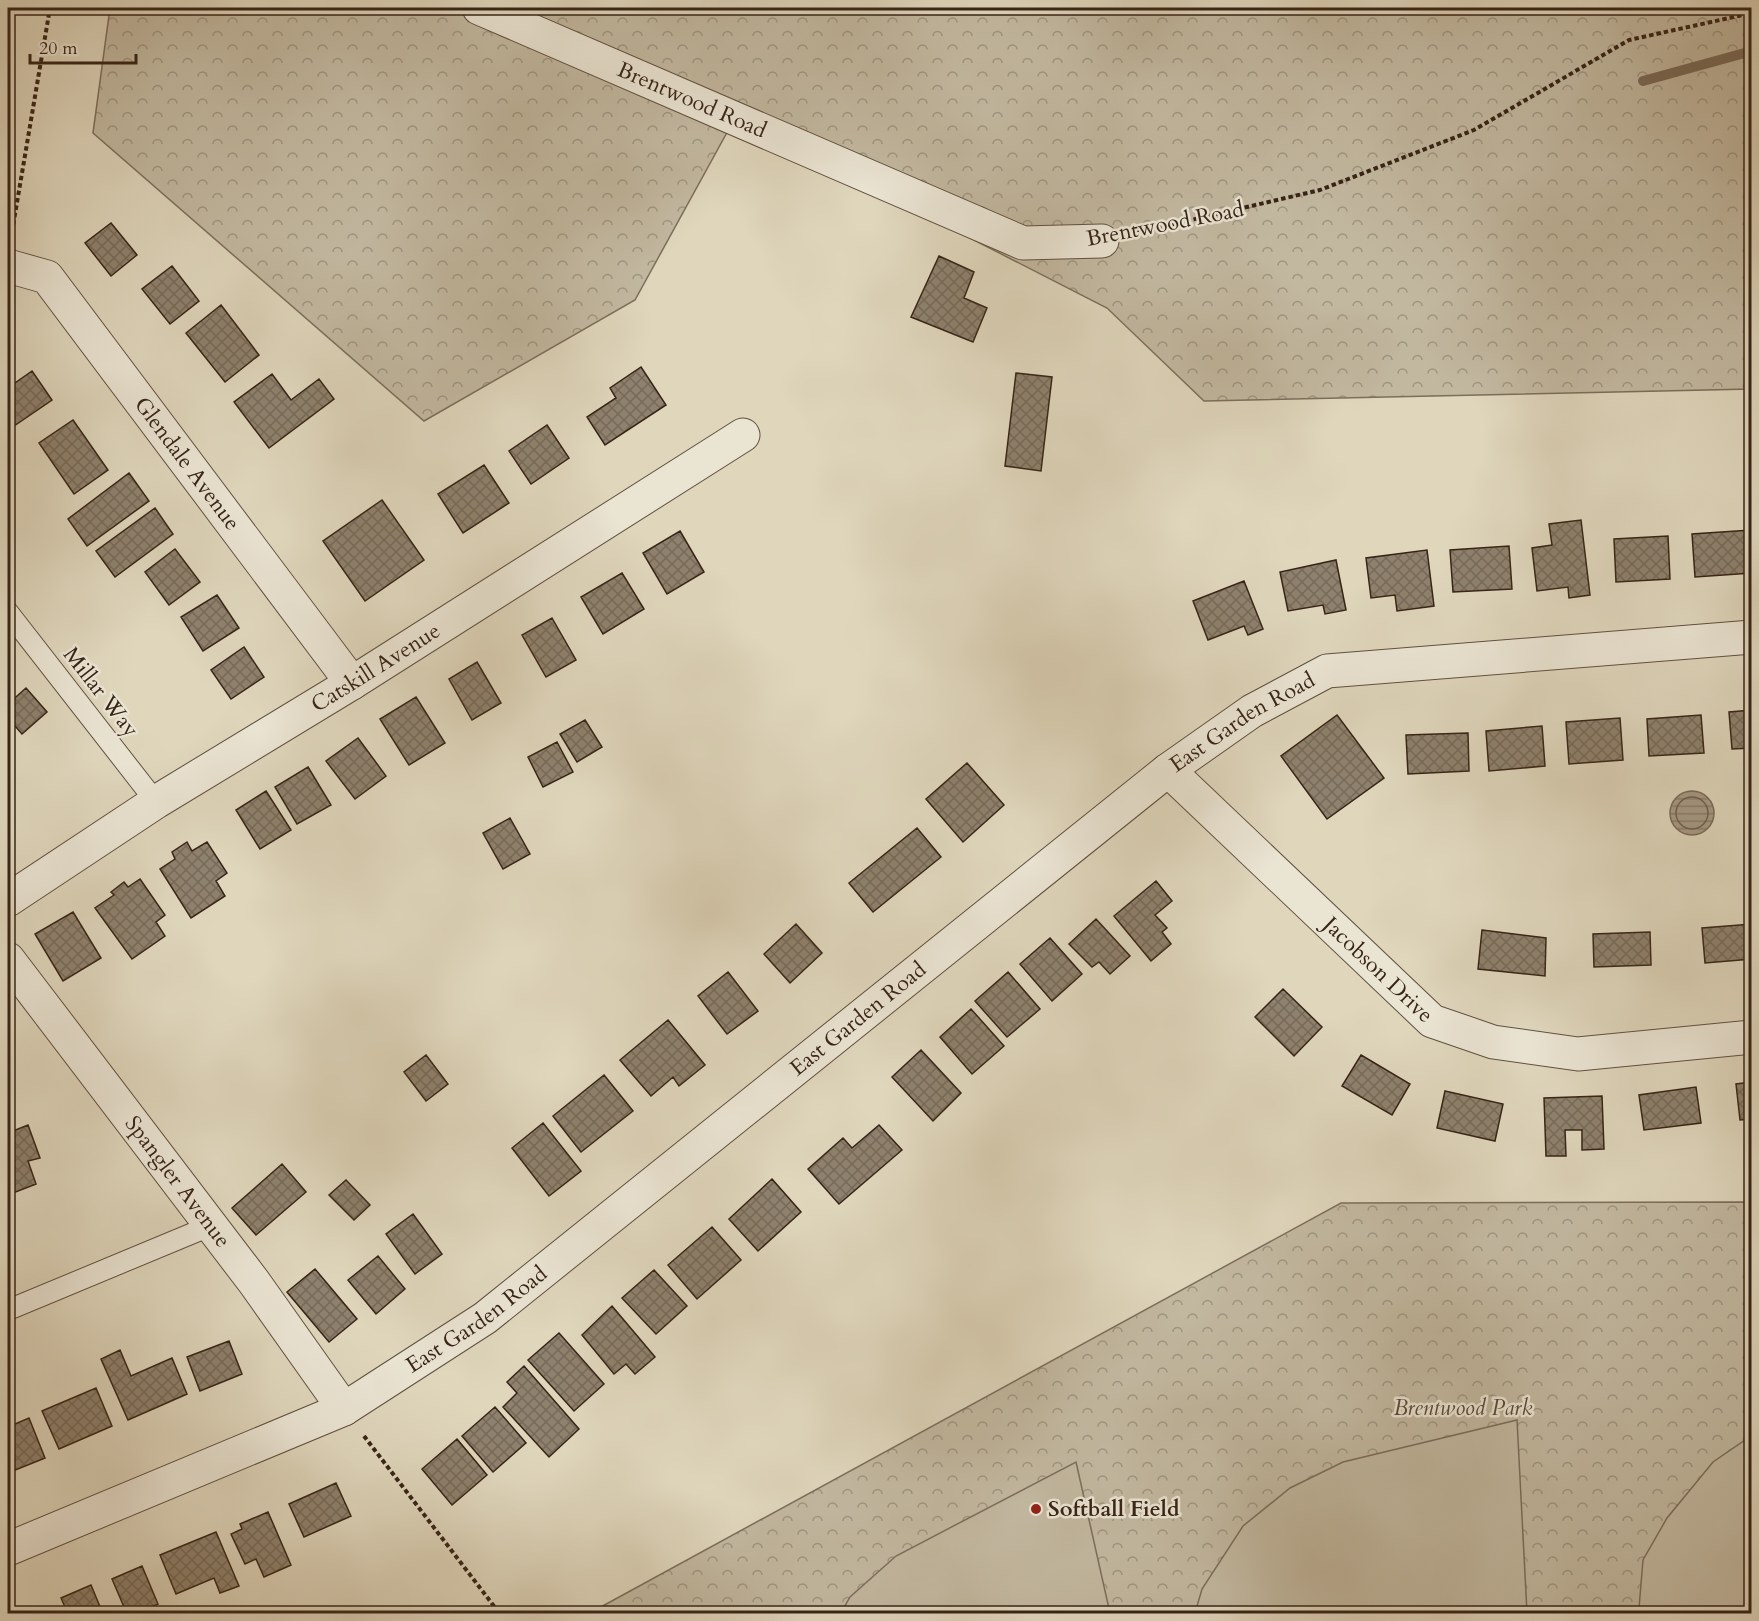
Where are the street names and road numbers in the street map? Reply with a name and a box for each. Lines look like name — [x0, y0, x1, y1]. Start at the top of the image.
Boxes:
street label: Brentwood Road — [613, 55, 772, 146]
street label: Brentwood Road — [1084, 194, 1247, 254]
street label: Glendale Avenue — [127, 391, 247, 537]
street label: Catskill Avenue — [305, 616, 446, 719]
street label: Millar Way — [56, 641, 146, 744]
street label: East Garden Road — [1164, 665, 1320, 779]
street label: Jacobson Drive — [1314, 908, 1440, 1030]
street label: East Garden Road — [784, 955, 933, 1083]
street label: Spangler Avenue — [118, 1110, 237, 1254]
street label: East Garden Road — [400, 1259, 554, 1380]

